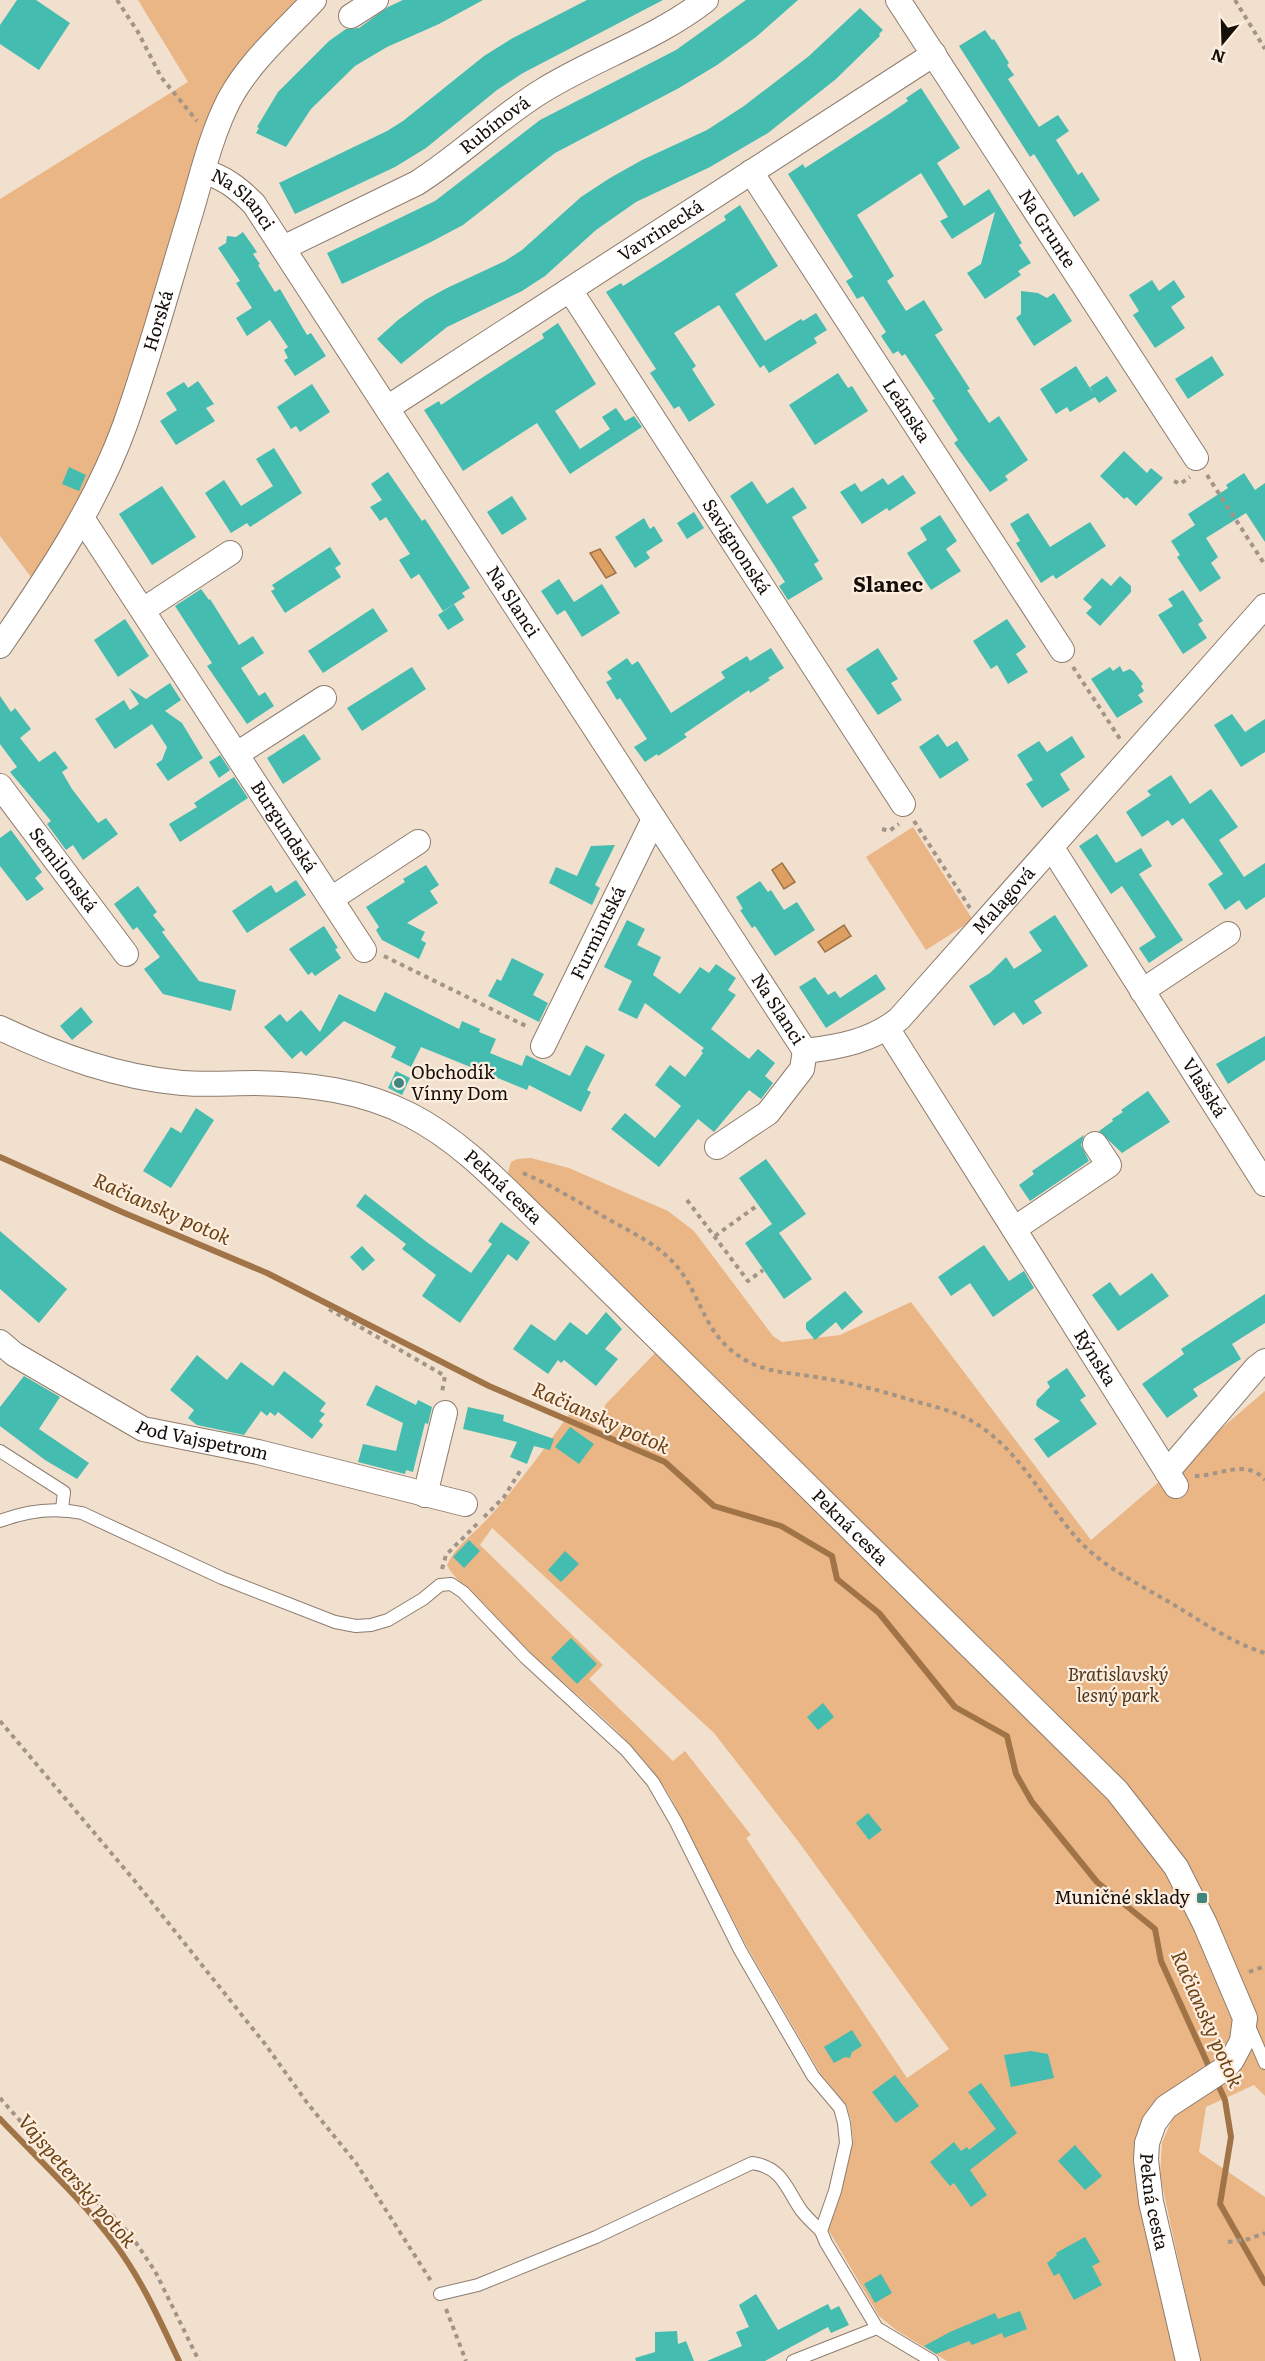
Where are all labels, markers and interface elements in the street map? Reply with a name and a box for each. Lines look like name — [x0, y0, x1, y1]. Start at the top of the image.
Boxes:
north arrow — [1193, 12, 1253, 72]
text: N — [1208, 44, 1228, 71]
street label: Rubínová — [453, 88, 535, 160]
street label: Na Slanci — [207, 161, 282, 235]
street label: Na Grunte — [1013, 183, 1084, 273]
street label: Vavrinecká — [612, 192, 708, 267]
street label: Horská — [135, 286, 179, 354]
street label: Leánska — [877, 373, 938, 447]
street label: Savignonská — [697, 493, 779, 599]
street label: Na Slanci — [481, 560, 547, 642]
district label: Slanec — [853, 567, 923, 598]
street label: Burgundská — [245, 775, 325, 878]
street label: Semilonská — [23, 821, 105, 918]
street label: Malagová — [965, 859, 1041, 940]
street label: Furmintská — [563, 880, 631, 984]
street label: Na Slanci — [746, 967, 812, 1050]
street label: Vlašská — [1176, 1052, 1235, 1122]
place label: Obchodík Vínny Dom — [411, 1058, 508, 1106]
marker: Obchodík Vínny Dom — [392, 1076, 406, 1090]
street label: Pekná cesta — [459, 1142, 549, 1230]
water label: Račiansky potok — [89, 1163, 237, 1251]
street label: Rýnska — [1068, 1323, 1125, 1391]
water label: Račiansky potok — [528, 1372, 676, 1460]
street label: Pod Vajspetrom — [131, 1413, 272, 1466]
street label: Pekná cesta — [806, 1482, 896, 1571]
park label: Bratislavský lesný park — [1068, 1660, 1168, 1708]
place label: Muničné sklady — [1054, 1883, 1191, 1910]
marker: Muničné sklady — [1195, 1891, 1209, 1905]
water label: Račiansky potok — [1165, 1944, 1253, 2092]
water label: Vajspeterský potok — [12, 2106, 145, 2253]
street label: Pekná cesta — [1134, 2152, 1177, 2253]

